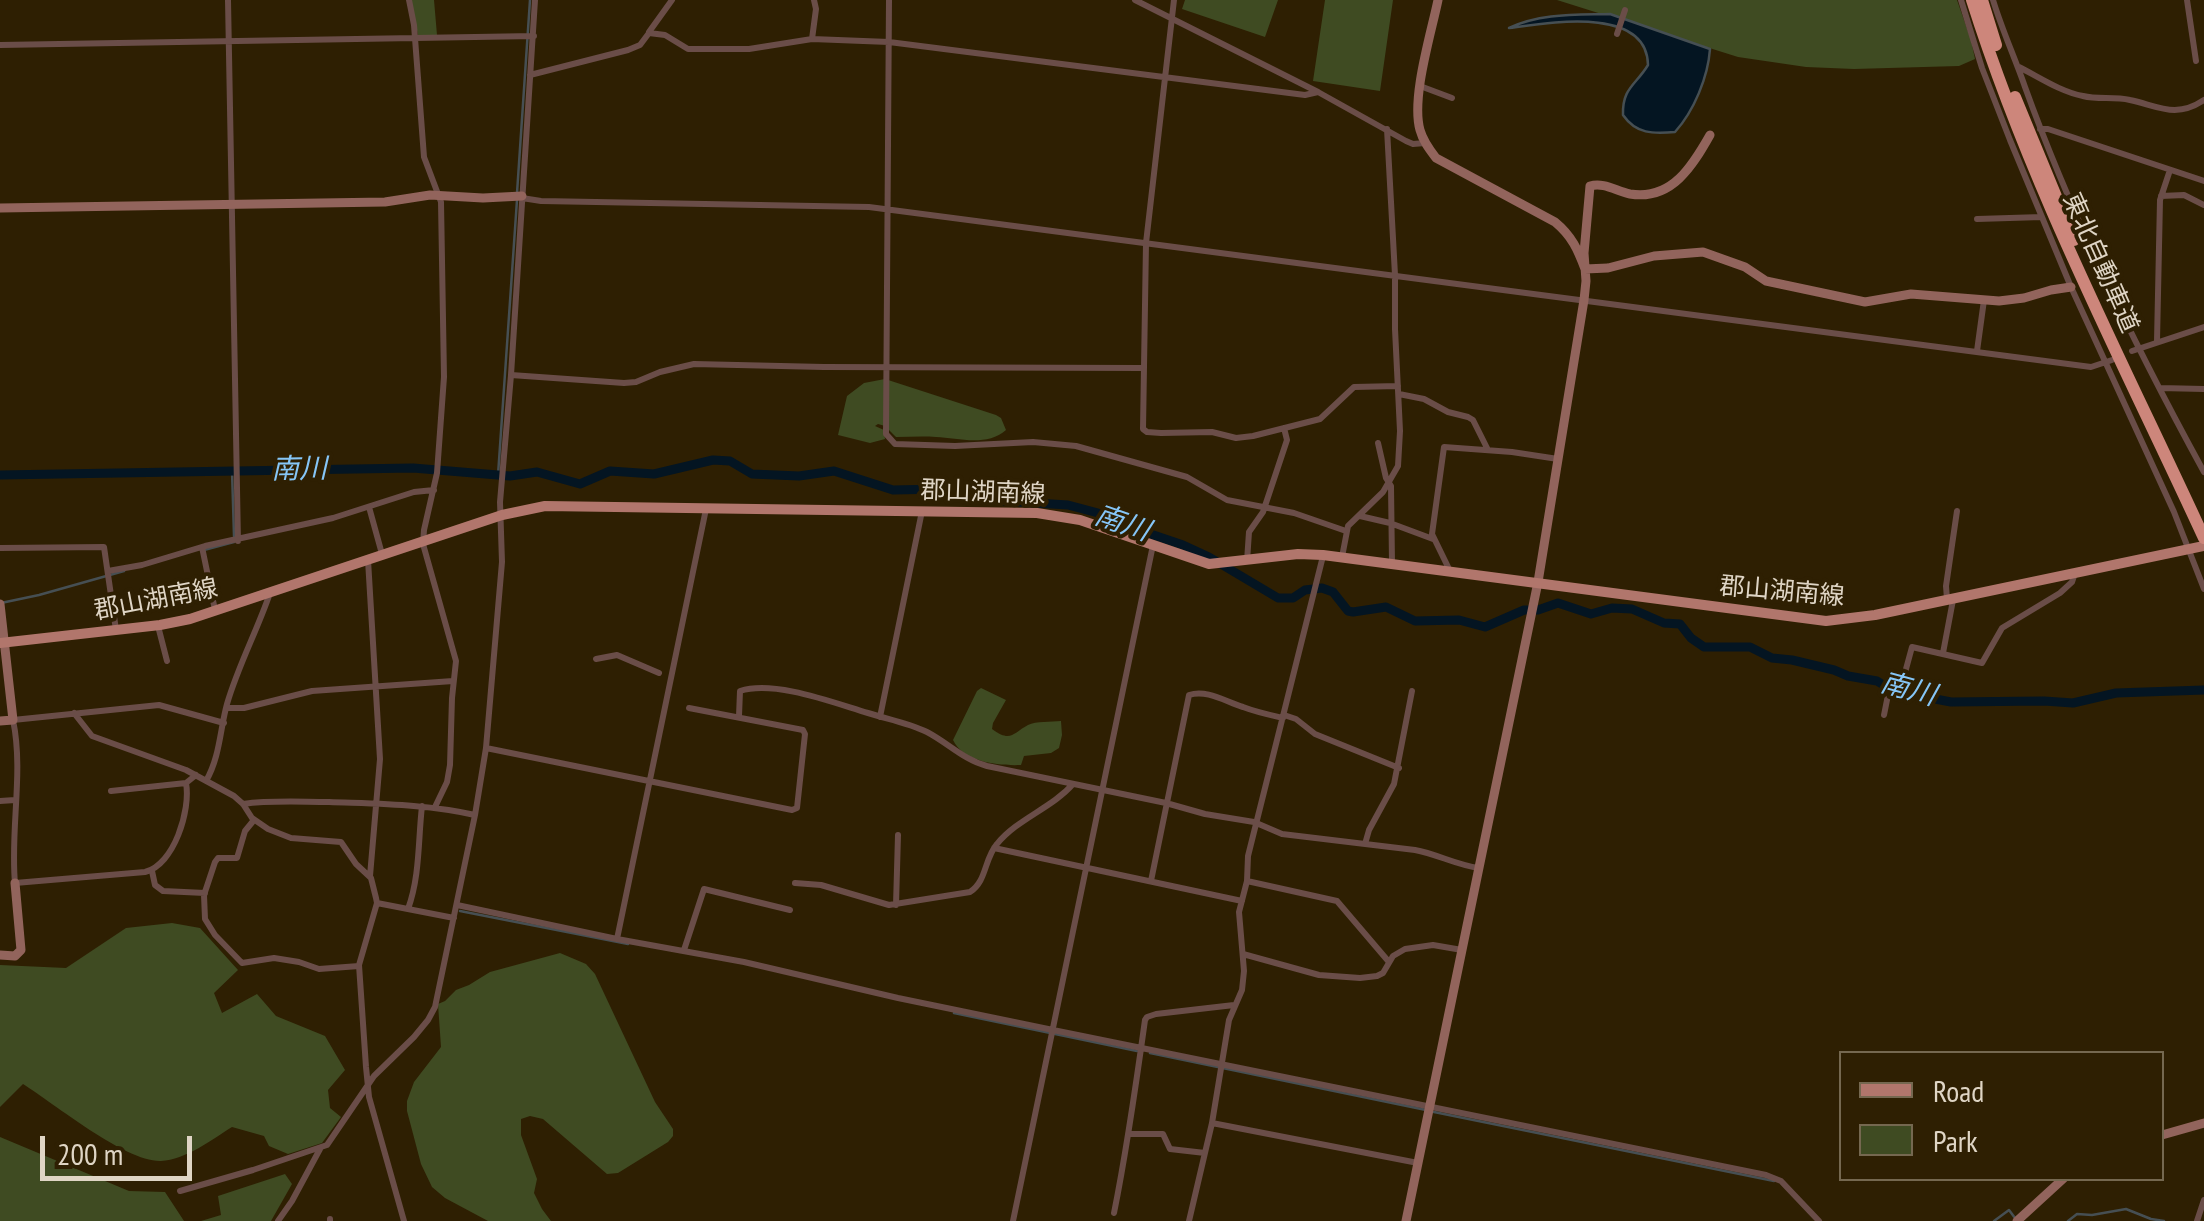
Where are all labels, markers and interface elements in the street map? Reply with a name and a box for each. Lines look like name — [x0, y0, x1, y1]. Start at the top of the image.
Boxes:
street label: 東北自動車道 — [2056, 188, 2144, 338]
water label: 南川 — [271, 453, 327, 487]
street label: 郡山湖南線 — [920, 476, 1046, 510]
water label: 南川 — [1090, 499, 1154, 549]
street label: 郡山湖南線 — [1718, 572, 1846, 612]
street label: 郡山湖南線 — [92, 573, 220, 627]
water label: 南川 — [1877, 667, 1939, 713]
legend — [1839, 1051, 2164, 1181]
text: Road — [1933, 1071, 1984, 1110]
scale bar — [45, 1116, 198, 1178]
text: Park — [1933, 1121, 1978, 1160]
text: 200 m — [57, 1134, 123, 1173]

